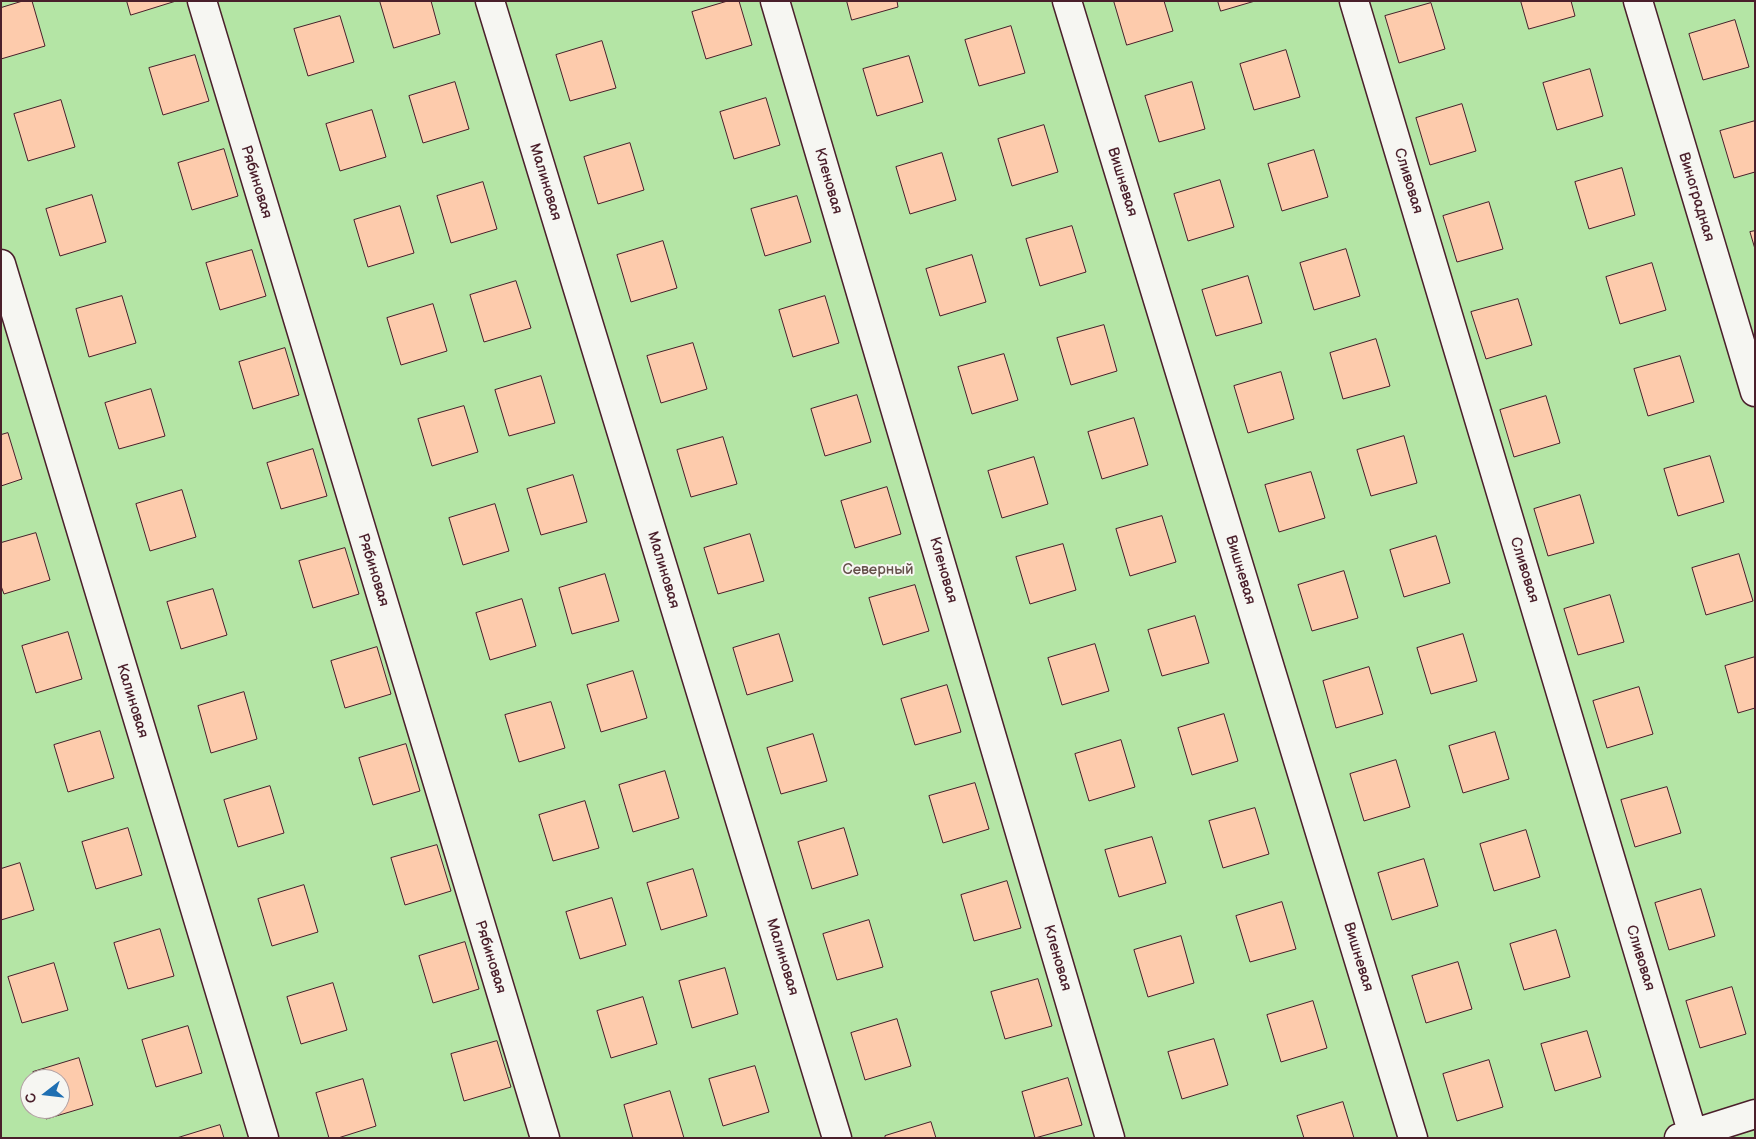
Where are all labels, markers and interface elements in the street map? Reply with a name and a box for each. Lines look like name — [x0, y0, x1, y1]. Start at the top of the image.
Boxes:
street label: Малиновая — [525, 141, 565, 223]
street label: Рябиновая — [236, 143, 276, 221]
street label: Вишневая — [1103, 145, 1141, 219]
street label: Кленовая — [810, 146, 846, 216]
street label: Сливовая — [1389, 146, 1427, 216]
street label: Виноградная — [1674, 150, 1718, 244]
street label: Малиновая — [643, 529, 683, 611]
street label: Рябиновая — [353, 531, 393, 609]
street label: Вишневая — [1221, 533, 1259, 607]
street label: Кленовая — [925, 535, 961, 605]
street label: Сливовая — [1505, 535, 1543, 605]
park label: Северный — [842, 561, 914, 579]
street label: Калиновая — [112, 662, 152, 740]
street label: Малиновая — [762, 916, 802, 998]
street label: Рябиновая — [470, 918, 510, 996]
street label: Вишневая — [1339, 920, 1377, 994]
street label: Кленовая — [1039, 923, 1075, 993]
street label: Сливовая — [1621, 923, 1659, 993]
north arrow — [20, 1069, 70, 1119]
text: С — [22, 1091, 41, 1105]

